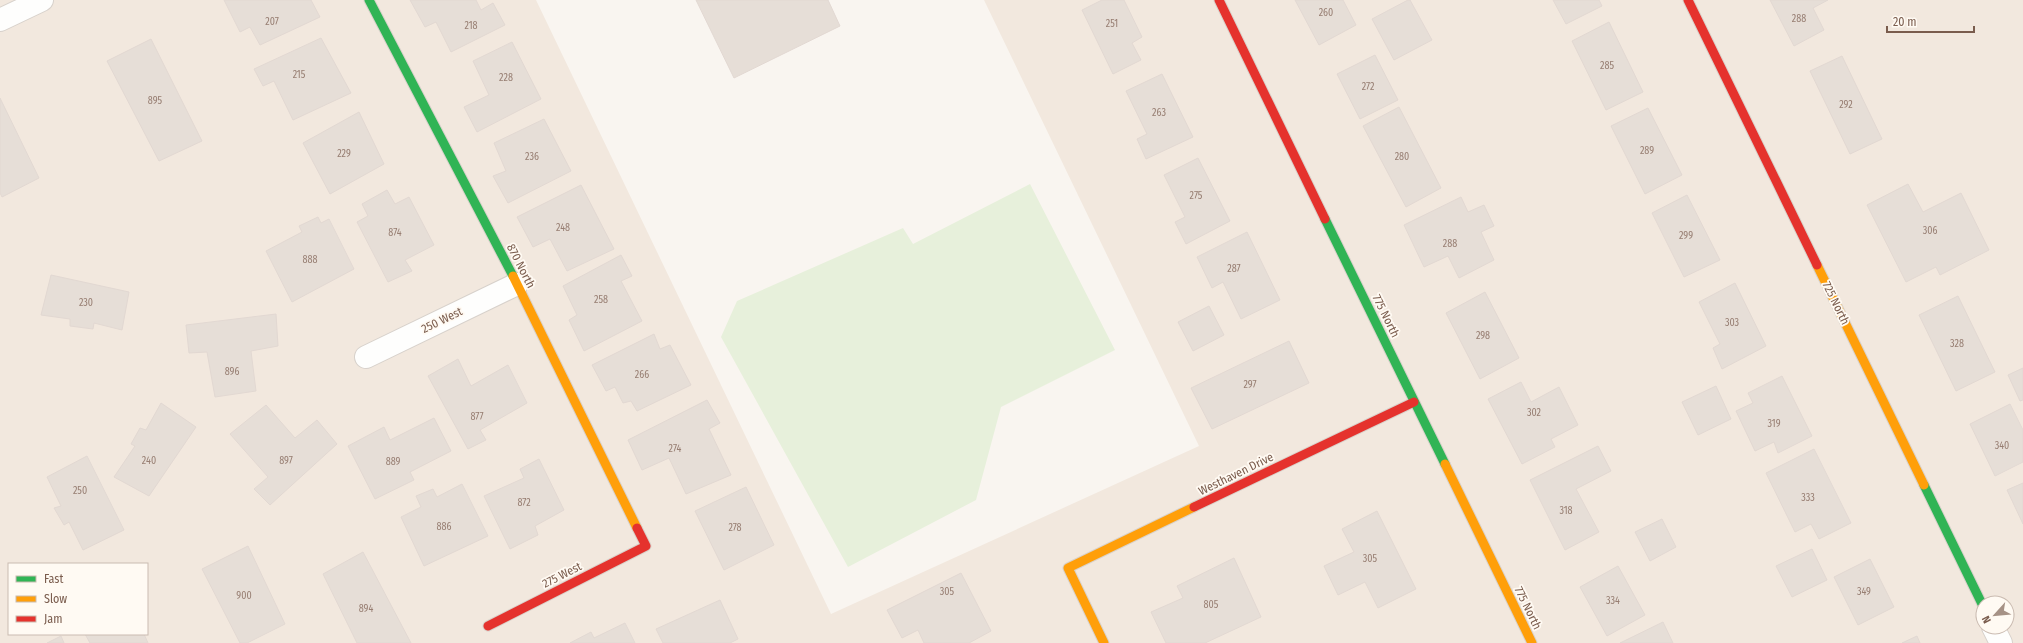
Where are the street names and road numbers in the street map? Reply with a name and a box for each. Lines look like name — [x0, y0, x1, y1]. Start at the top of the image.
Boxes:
street label: 870 North — [504, 242, 538, 290]
street label: 725 North — [1820, 279, 1852, 327]
street label: 775 North — [1370, 292, 1402, 340]
street label: 250 West — [419, 304, 465, 336]
street label: Westhaven Drive — [1196, 450, 1276, 498]
street label: 275 West — [540, 559, 584, 591]
street label: 775 North — [1512, 584, 1544, 632]

